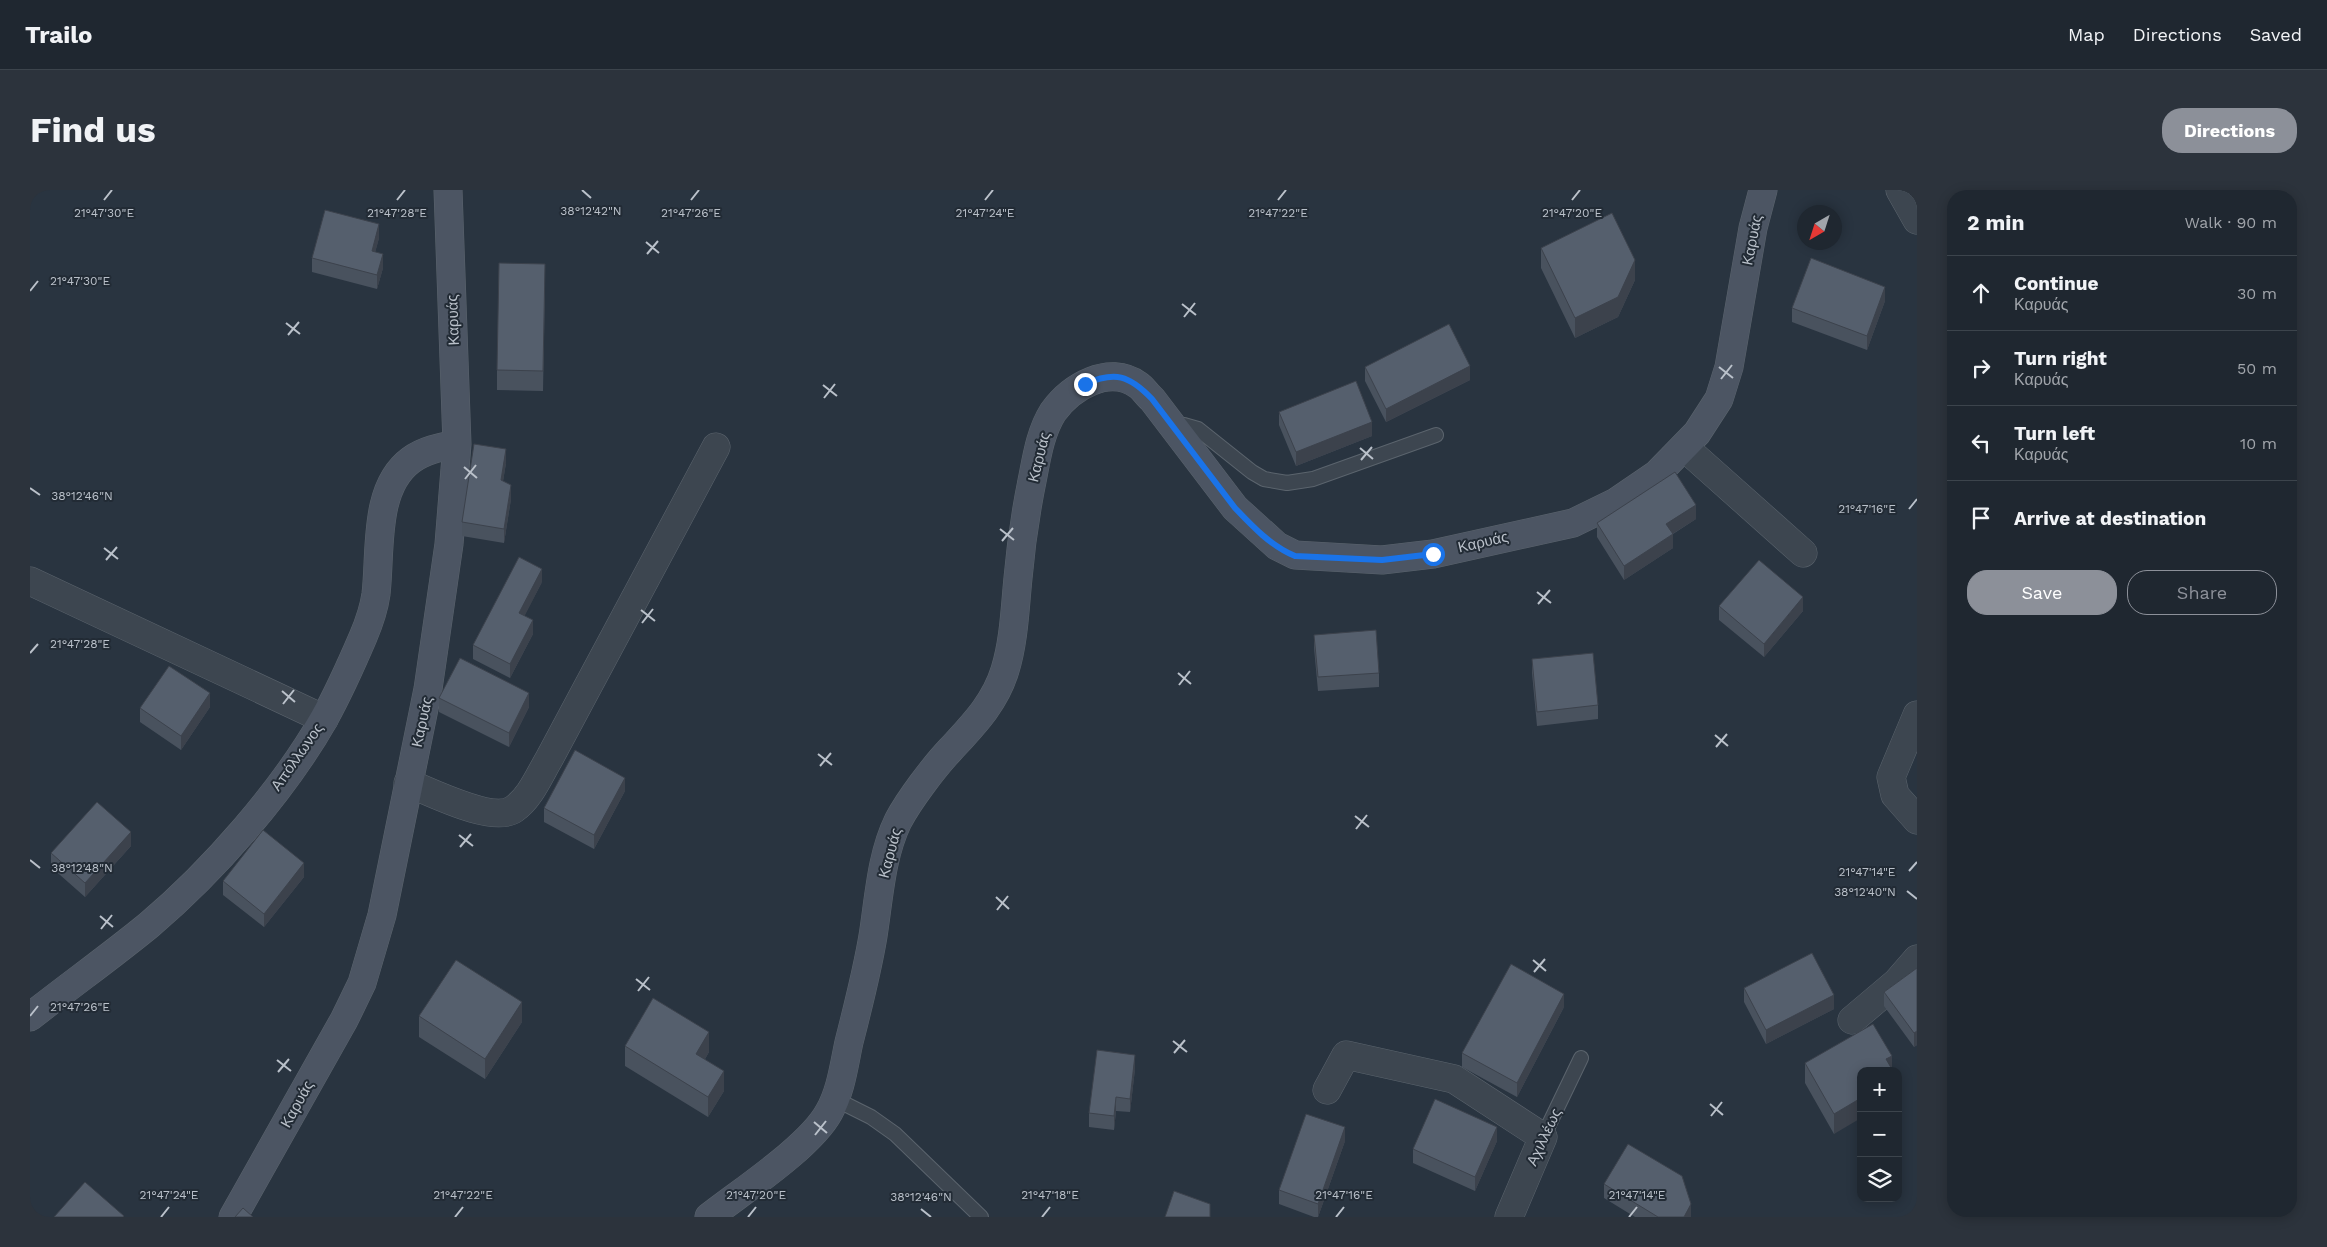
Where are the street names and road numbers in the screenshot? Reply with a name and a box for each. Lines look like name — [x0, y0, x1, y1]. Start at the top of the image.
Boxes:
street label: Καρυάς — [1738, 213, 1766, 267]
street label: Καρυάς — [443, 294, 463, 346]
street label: Καρυάς — [1024, 430, 1054, 484]
street label: Καρυάς — [1456, 527, 1510, 557]
street label: Καρυάς — [408, 695, 436, 749]
street label: Απόλλωνος — [267, 720, 327, 794]
street label: Καρυάς — [875, 826, 905, 880]
street label: Καρυάς — [277, 1077, 317, 1131]
street label: Αχιλλέως — [1523, 1105, 1565, 1169]

